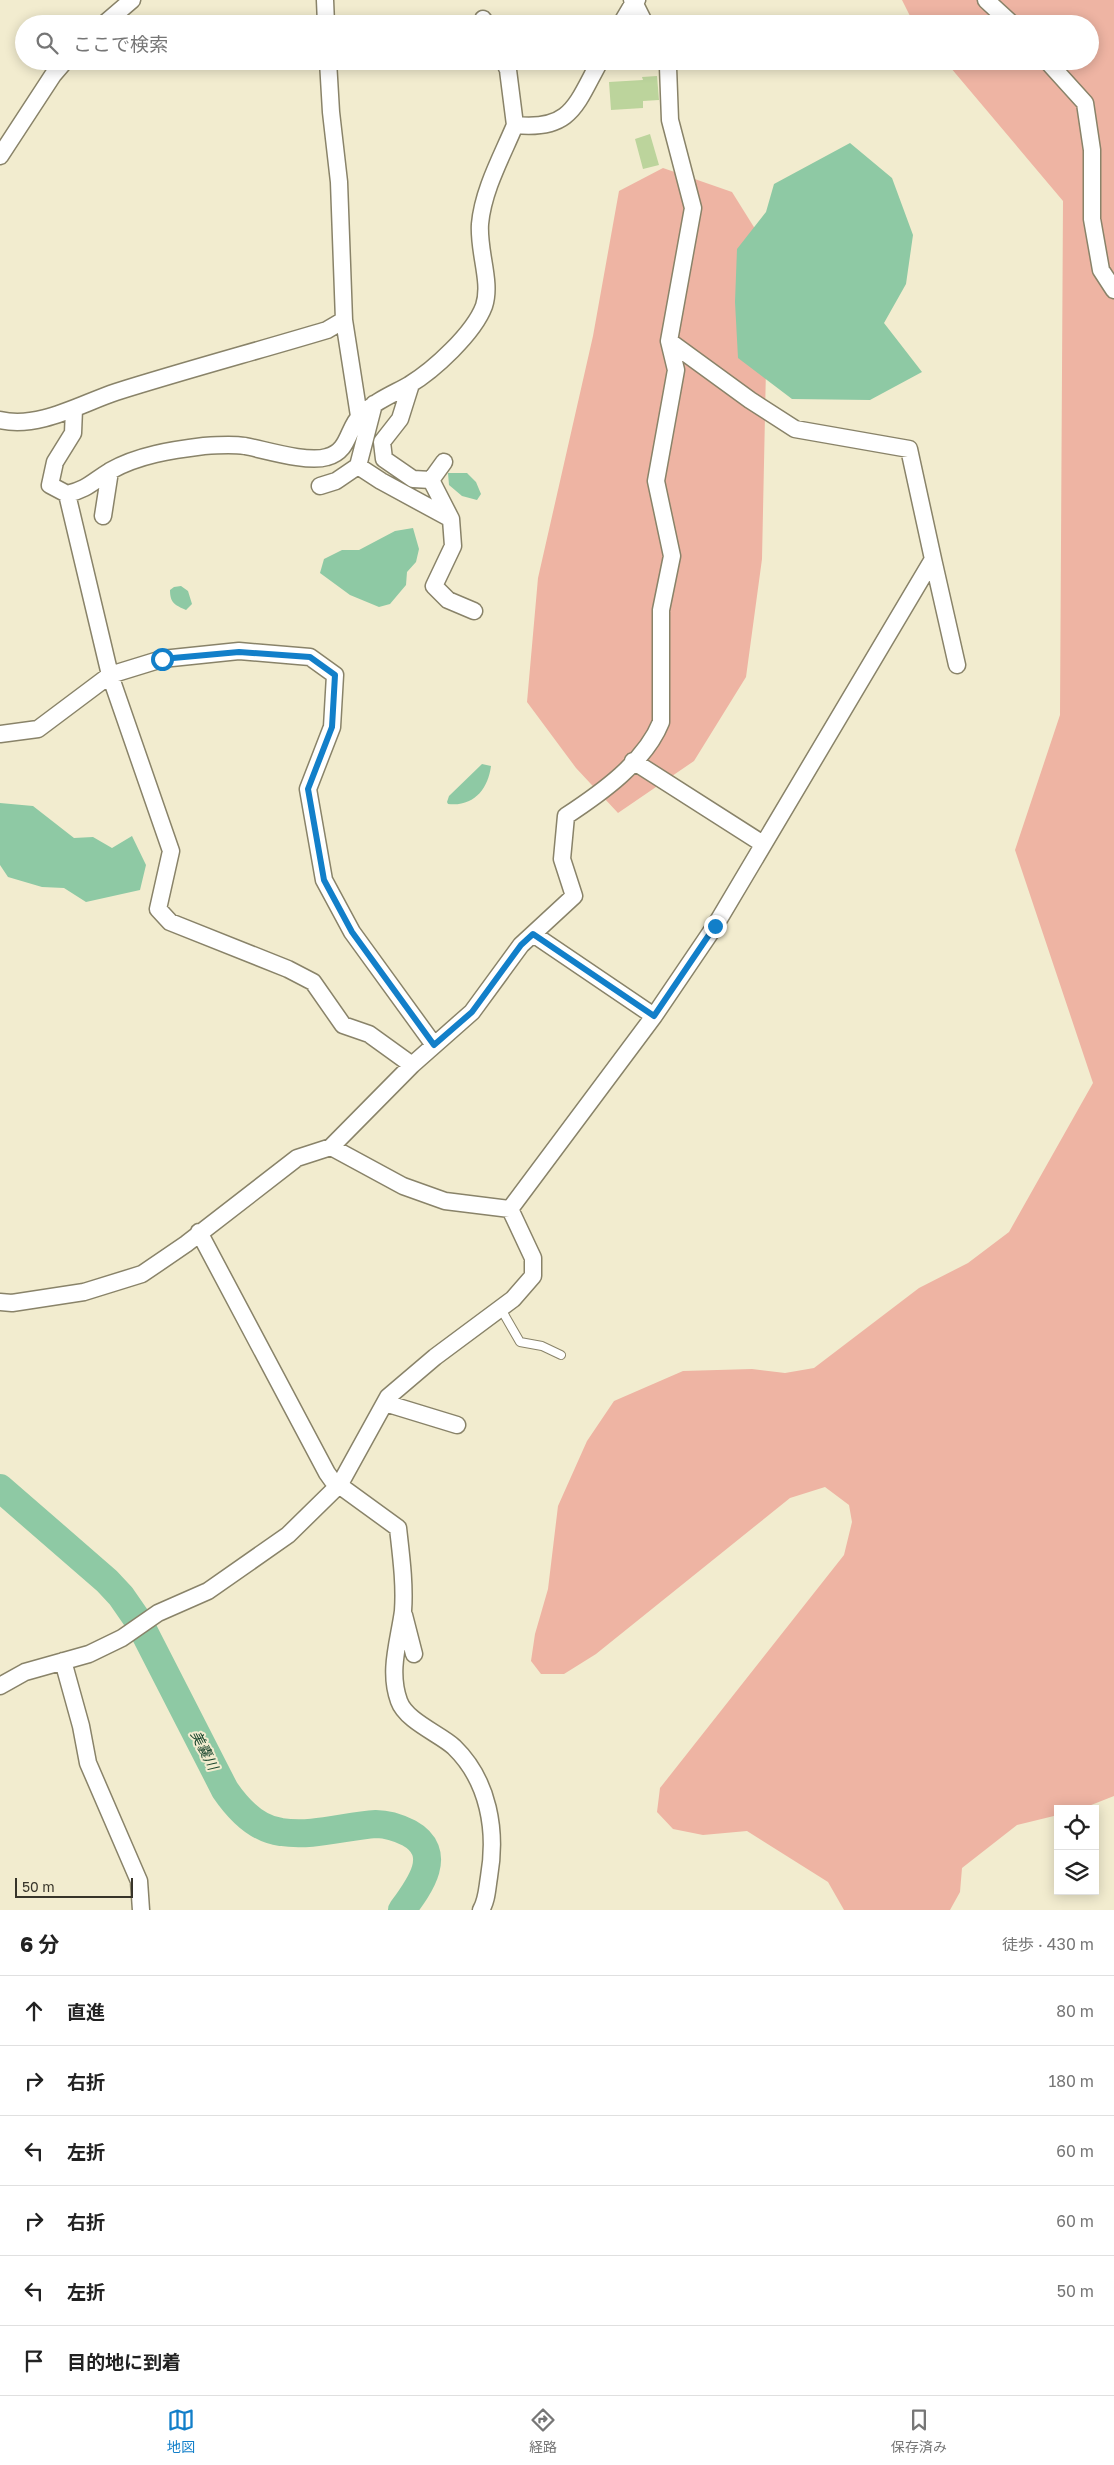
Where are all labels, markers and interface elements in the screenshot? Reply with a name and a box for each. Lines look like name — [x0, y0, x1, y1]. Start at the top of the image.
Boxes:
search box — [15, 15, 1099, 70]
icon: search — [33, 29, 61, 57]
text: ここで検索 — [73, 32, 168, 55]
route start — [151, 648, 174, 671]
route end — [704, 915, 727, 938]
water label: 美嚢川 — [188, 1727, 223, 1774]
map controls — [1054, 1805, 1099, 1895]
button: locate — [1054, 1805, 1099, 1850]
button: layers — [1054, 1850, 1099, 1895]
scale bar — [15, 1875, 132, 1898]
text: 50 m — [22, 1878, 55, 1895]
text: 6 分 — [20, 1931, 60, 1957]
text: 徒歩 · 430 m — [1002, 1934, 1094, 1954]
icon: ahead — [20, 1997, 48, 2025]
text: 直進 — [67, 2000, 105, 2023]
text: 80 m — [1056, 2001, 1094, 2021]
icon: right — [20, 2067, 48, 2095]
text: 右折 — [67, 2070, 105, 2093]
text: 180 m — [1048, 2071, 1094, 2091]
icon: left — [20, 2137, 48, 2165]
text: 左折 — [67, 2140, 105, 2163]
text: 60 m — [1056, 2141, 1094, 2161]
icon: right — [20, 2207, 48, 2235]
text: 右折 — [67, 2210, 105, 2233]
text: 60 m — [1056, 2211, 1094, 2231]
icon: left — [20, 2277, 48, 2305]
text: 左折 — [67, 2280, 105, 2303]
text: 50 m — [1057, 2281, 1094, 2301]
icon: arrive — [20, 2347, 48, 2375]
text: 目的地に到着 — [67, 2350, 181, 2373]
tab: 地図 — [167, 2406, 195, 2456]
tab: 経路 — [529, 2406, 557, 2456]
tab: 保存済み — [891, 2406, 947, 2456]

